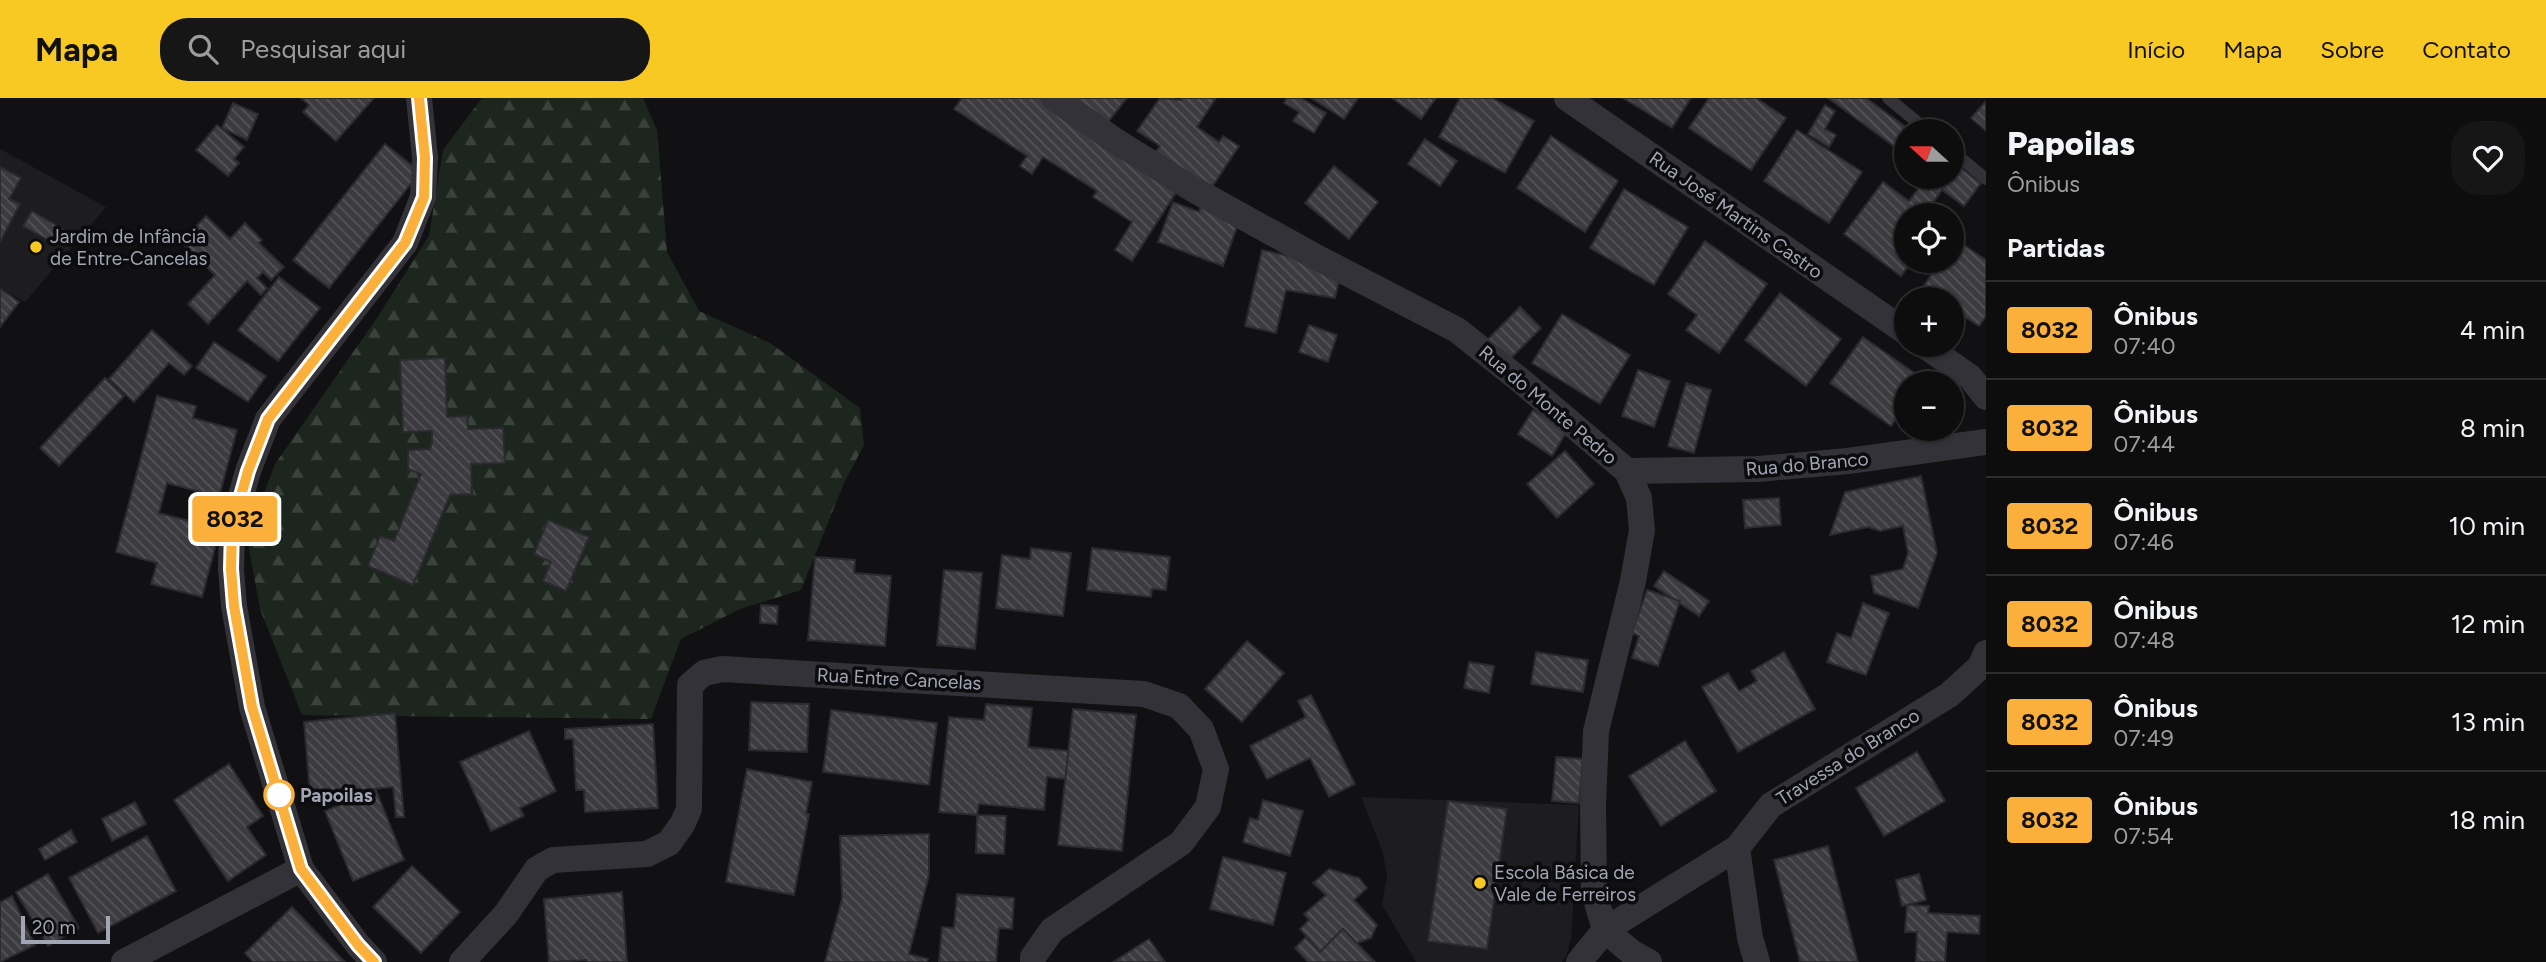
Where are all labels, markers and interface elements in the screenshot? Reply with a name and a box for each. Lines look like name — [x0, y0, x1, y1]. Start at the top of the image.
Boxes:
search box — [160, 18, 650, 81]
text: Mapa — [35, 30, 118, 69]
icon: search — [184, 30, 222, 68]
text: Pesquisar aqui — [240, 33, 406, 65]
text: Início — [2127, 35, 2185, 64]
text: Mapa — [2223, 35, 2282, 64]
text: Sobre — [2320, 35, 2384, 64]
text: Contato — [2422, 35, 2511, 64]
north arrow — [1894, 119, 1964, 189]
map controls — [1894, 119, 1964, 441]
button: heart — [2451, 121, 2525, 195]
text: Papoilas — [2007, 124, 2135, 163]
street label: Rua José Martins Castro — [1645, 146, 1827, 284]
text: Ônibus — [2007, 170, 2080, 198]
button: locate — [1894, 203, 1964, 273]
place label: Jardim de Infância de Entre-Cancelas — [50, 225, 207, 270]
text: Partidas — [2007, 232, 2105, 264]
marker: Jardim de Infância de Entre-Cancelas — [28, 239, 44, 255]
button: + — [1894, 287, 1964, 357]
text: Ônibus — [2113, 300, 2198, 332]
text: 4 min — [2460, 314, 2525, 346]
text: 8032 — [2021, 315, 2078, 344]
text: 07:40 — [2113, 332, 2175, 360]
street label: Rua do Monte Pedro — [1474, 340, 1622, 470]
button: − — [1894, 371, 1964, 441]
text: Ônibus — [2113, 398, 2198, 430]
text: 8 min — [2460, 412, 2525, 444]
text: 8032 — [2021, 413, 2078, 442]
text: 07:44 — [2113, 430, 2175, 458]
street label: Rua do Branco — [1745, 447, 1869, 481]
line badge: 8032 — [186, 496, 284, 542]
text: Ônibus — [2113, 496, 2198, 528]
text: 8032 — [206, 504, 264, 533]
text: 10 min — [2449, 510, 2525, 542]
text: 8032 — [2021, 511, 2078, 540]
text: 07:46 — [2113, 528, 2174, 556]
text: Ônibus — [2113, 594, 2198, 626]
text: 12 min — [2451, 608, 2525, 640]
text: 8032 — [2021, 609, 2078, 638]
text: 07:48 — [2113, 626, 2175, 654]
street label: Rua Entre Cancelas — [816, 663, 982, 695]
text: Ônibus — [2113, 692, 2198, 724]
street label: Travessa do Branco — [1772, 704, 1924, 810]
text: 13 min — [2451, 706, 2525, 738]
text: 8032 — [2021, 707, 2078, 736]
text: 07:49 — [2113, 724, 2174, 752]
marker: Papoilas — [264, 780, 294, 810]
place label: Papoilas — [300, 784, 373, 807]
text: Ônibus — [2113, 790, 2198, 822]
text: 18 min — [2449, 804, 2525, 836]
text: 8032 — [2021, 805, 2078, 834]
text: 07:54 — [2113, 822, 2174, 850]
place label: Escola Básica de Vale de Ferreiros — [1494, 861, 1636, 906]
marker: Escola Básica de Vale de Ferreiros — [1472, 875, 1488, 891]
scale bar — [21, 913, 110, 945]
text: 20 m — [32, 916, 76, 939]

